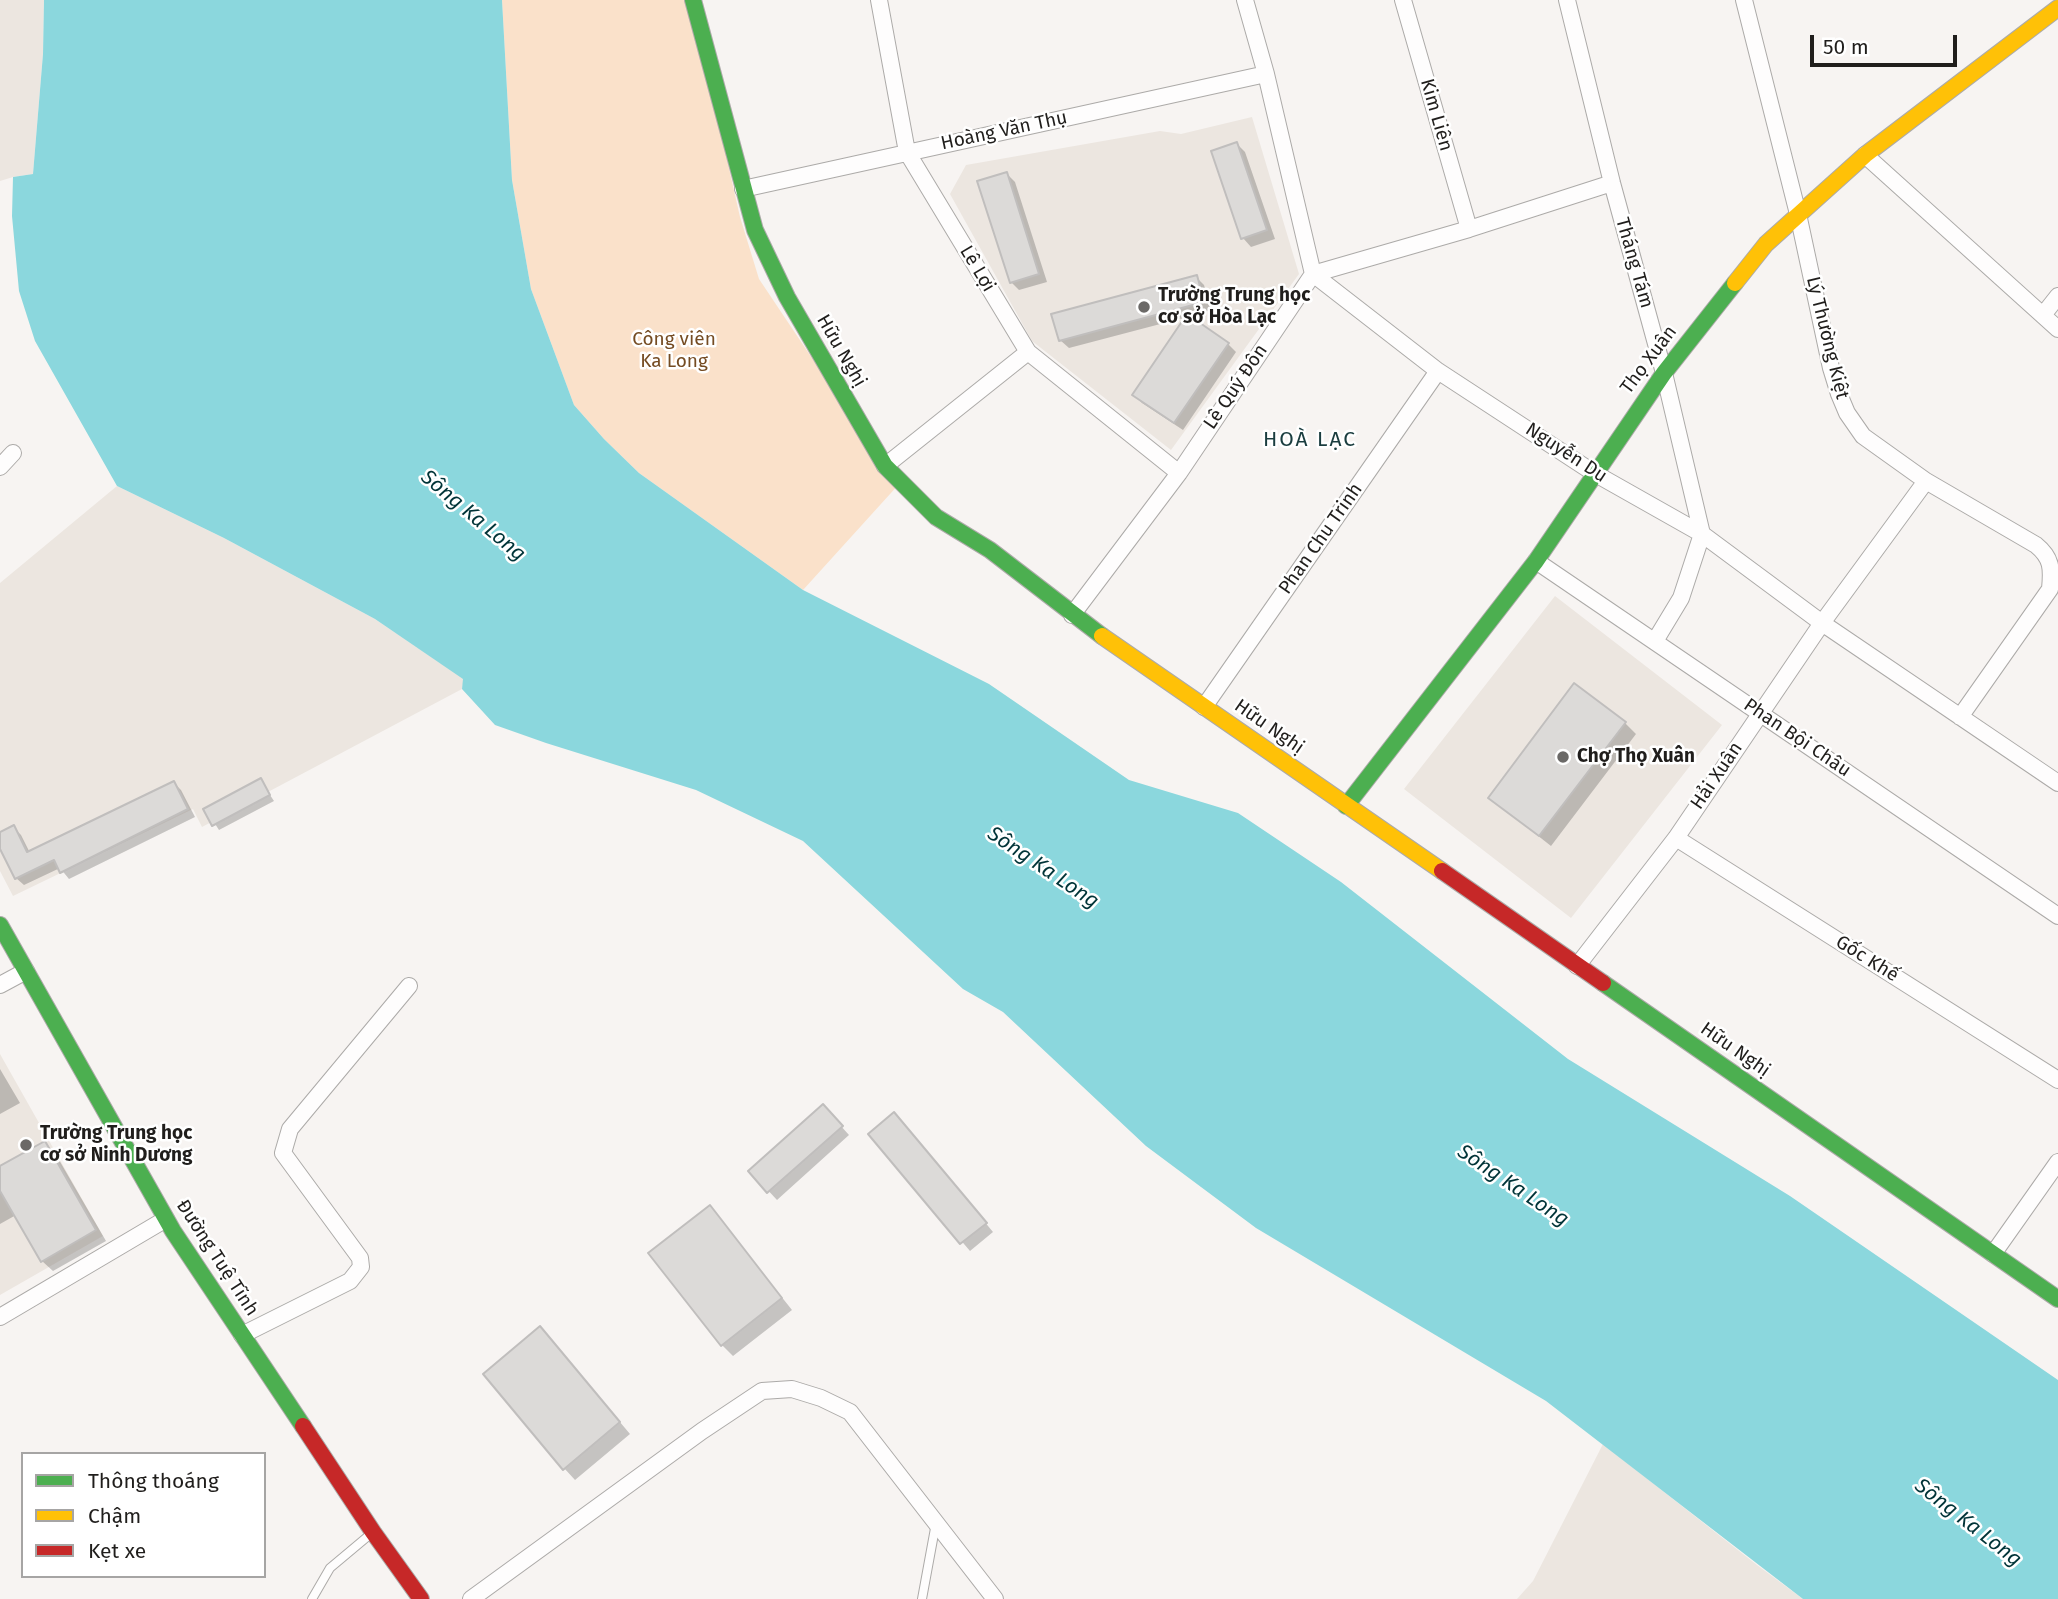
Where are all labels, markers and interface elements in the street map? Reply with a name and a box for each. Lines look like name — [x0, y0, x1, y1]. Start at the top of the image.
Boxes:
scale bar — [1813, 21, 1960, 65]
text: 50 m — [1823, 34, 1869, 60]
street label: Kim Liên — [1415, 76, 1457, 154]
street label: Hoàng Văn Thụ — [939, 106, 1069, 156]
street label: Tháng Tám — [1610, 215, 1658, 311]
street label: Lê Lợi — [954, 242, 1000, 296]
street label: Lý Thường Kiệt — [1801, 274, 1853, 402]
place label: Trường Trung học cơ sở Hòa Lạc — [1158, 285, 1310, 329]
marker: Trường Trung học cơ sở Hòa Lạc — [1136, 299, 1152, 315]
street label: Hữu Nghị — [811, 311, 871, 391]
street label: Thọ Xuân — [1616, 321, 1682, 399]
park label: Công viên Ka Long — [632, 329, 716, 373]
street label: Lê Quý Đôn — [1199, 340, 1273, 434]
street label: Nguyễn Du — [1521, 418, 1611, 488]
district label: HOÀ LẠC — [1264, 427, 1356, 453]
water label: Sông Ka Long — [416, 465, 530, 567]
street label: Phan Chu Trinh — [1274, 479, 1368, 599]
street label: Phan Bội Châu — [1739, 694, 1855, 782]
street label: Hữu Nghị — [1230, 695, 1308, 759]
street label: Hải Xuân — [1686, 738, 1748, 814]
place label: Chợ Thọ Xuân — [1577, 746, 1695, 768]
marker: Chợ Thọ Xuân — [1555, 749, 1571, 765]
water label: Sông Ka Long — [983, 822, 1103, 914]
street label: Gốc Khế — [1831, 931, 1903, 987]
street label: Hữu Nghị — [1696, 1018, 1774, 1082]
place label: Trường Trung học cơ sở Ninh Dương — [40, 1123, 193, 1167]
marker: Trường Trung học cơ sở Ninh Dương — [18, 1137, 34, 1153]
water label: Sông Ka Long — [1453, 1140, 1573, 1232]
street label: Đường Tuệ Tĩnh — [171, 1196, 263, 1320]
legend — [21, 1452, 266, 1578]
text: Thông thoáng — [88, 1468, 219, 1494]
water label: Sông Ka Long — [1909, 1473, 2027, 1573]
text: Chậm — [88, 1503, 141, 1529]
text: Kẹt xe — [88, 1538, 146, 1564]

